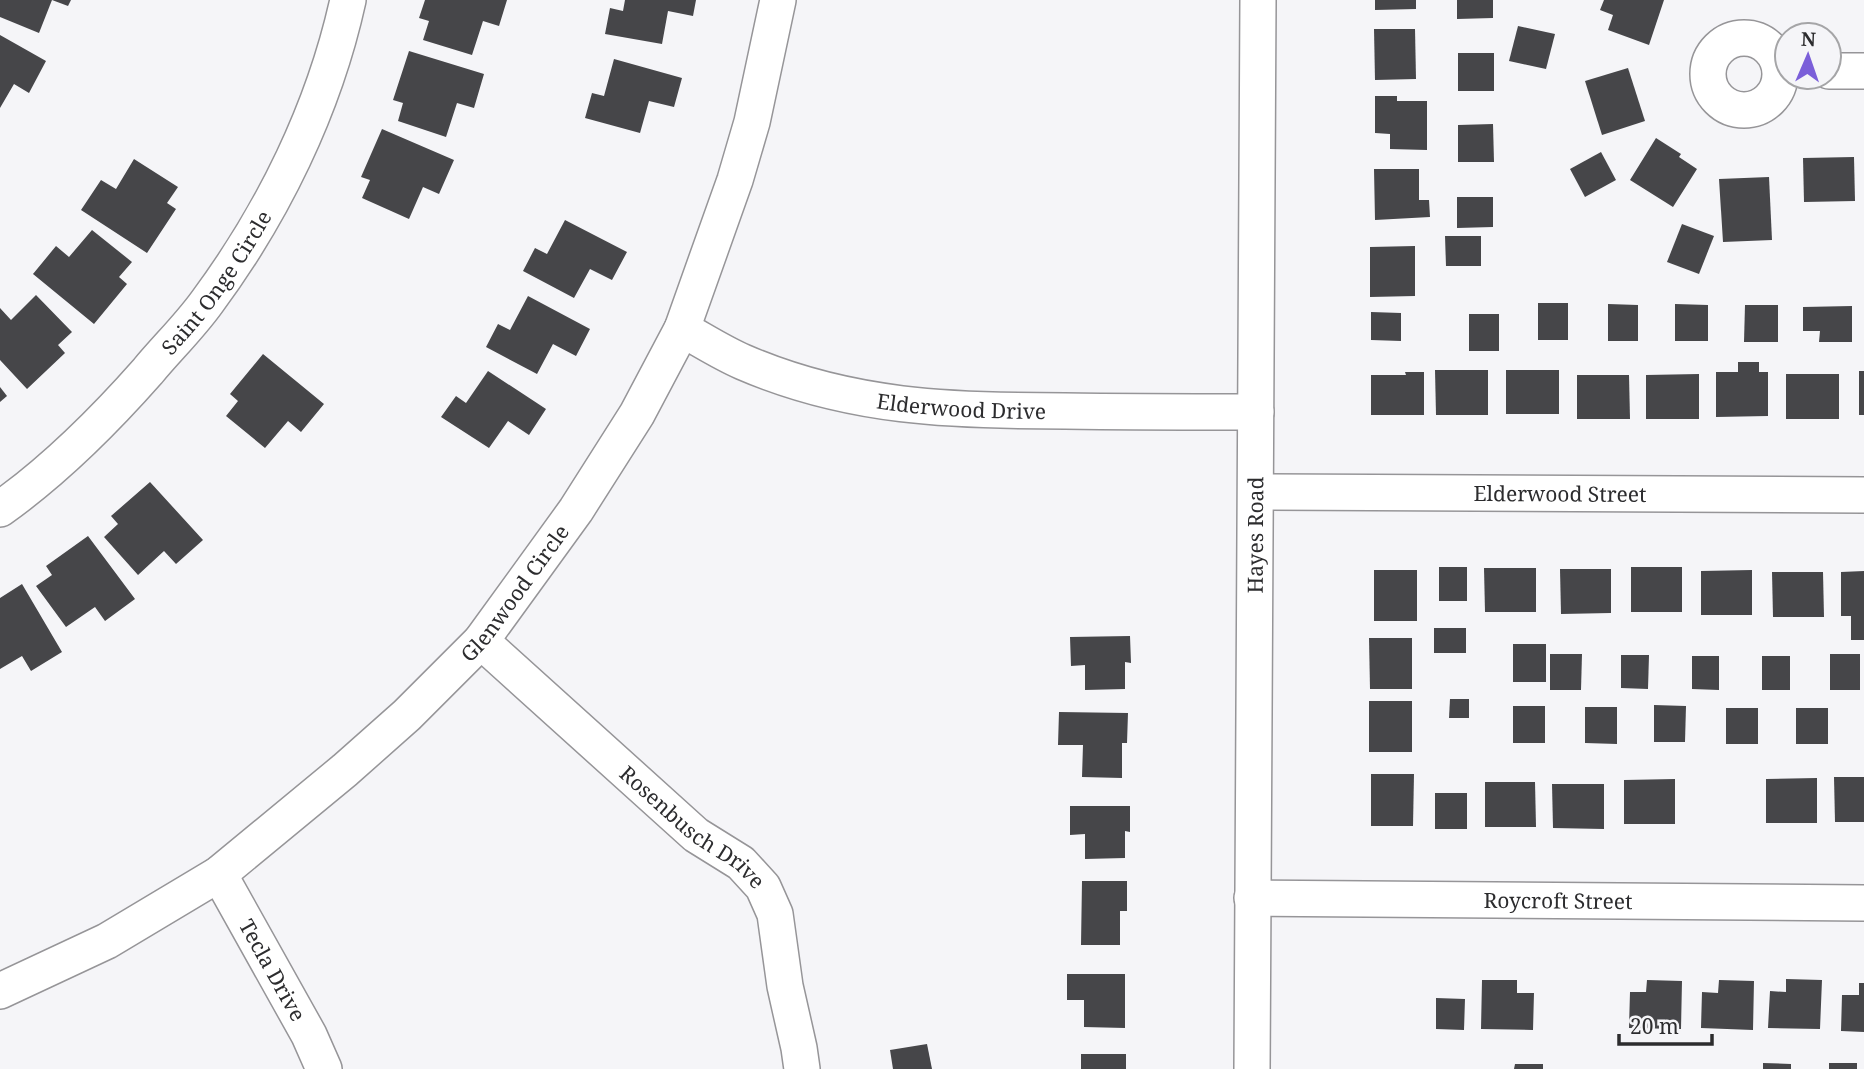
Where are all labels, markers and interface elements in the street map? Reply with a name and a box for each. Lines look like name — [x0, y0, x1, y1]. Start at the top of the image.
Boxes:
north arrow — [1773, 21, 1843, 91]
text: N — [1801, 26, 1817, 52]
street label: Saint Onge Circle — [155, 205, 277, 360]
street label: Elderwood Drive — [875, 387, 1046, 425]
street label: Hayes Road — [1241, 476, 1269, 593]
street label: Elderwood Street — [1473, 479, 1647, 508]
street label: Glenwood Circle — [454, 519, 575, 668]
street label: Rosenbusch Drive — [614, 759, 771, 894]
street label: Roycroft Street — [1483, 886, 1633, 915]
street label: Tecla Drive — [233, 914, 312, 1026]
scale bar — [1619, 1002, 1712, 1046]
text: 20 m — [1630, 1012, 1679, 1040]

